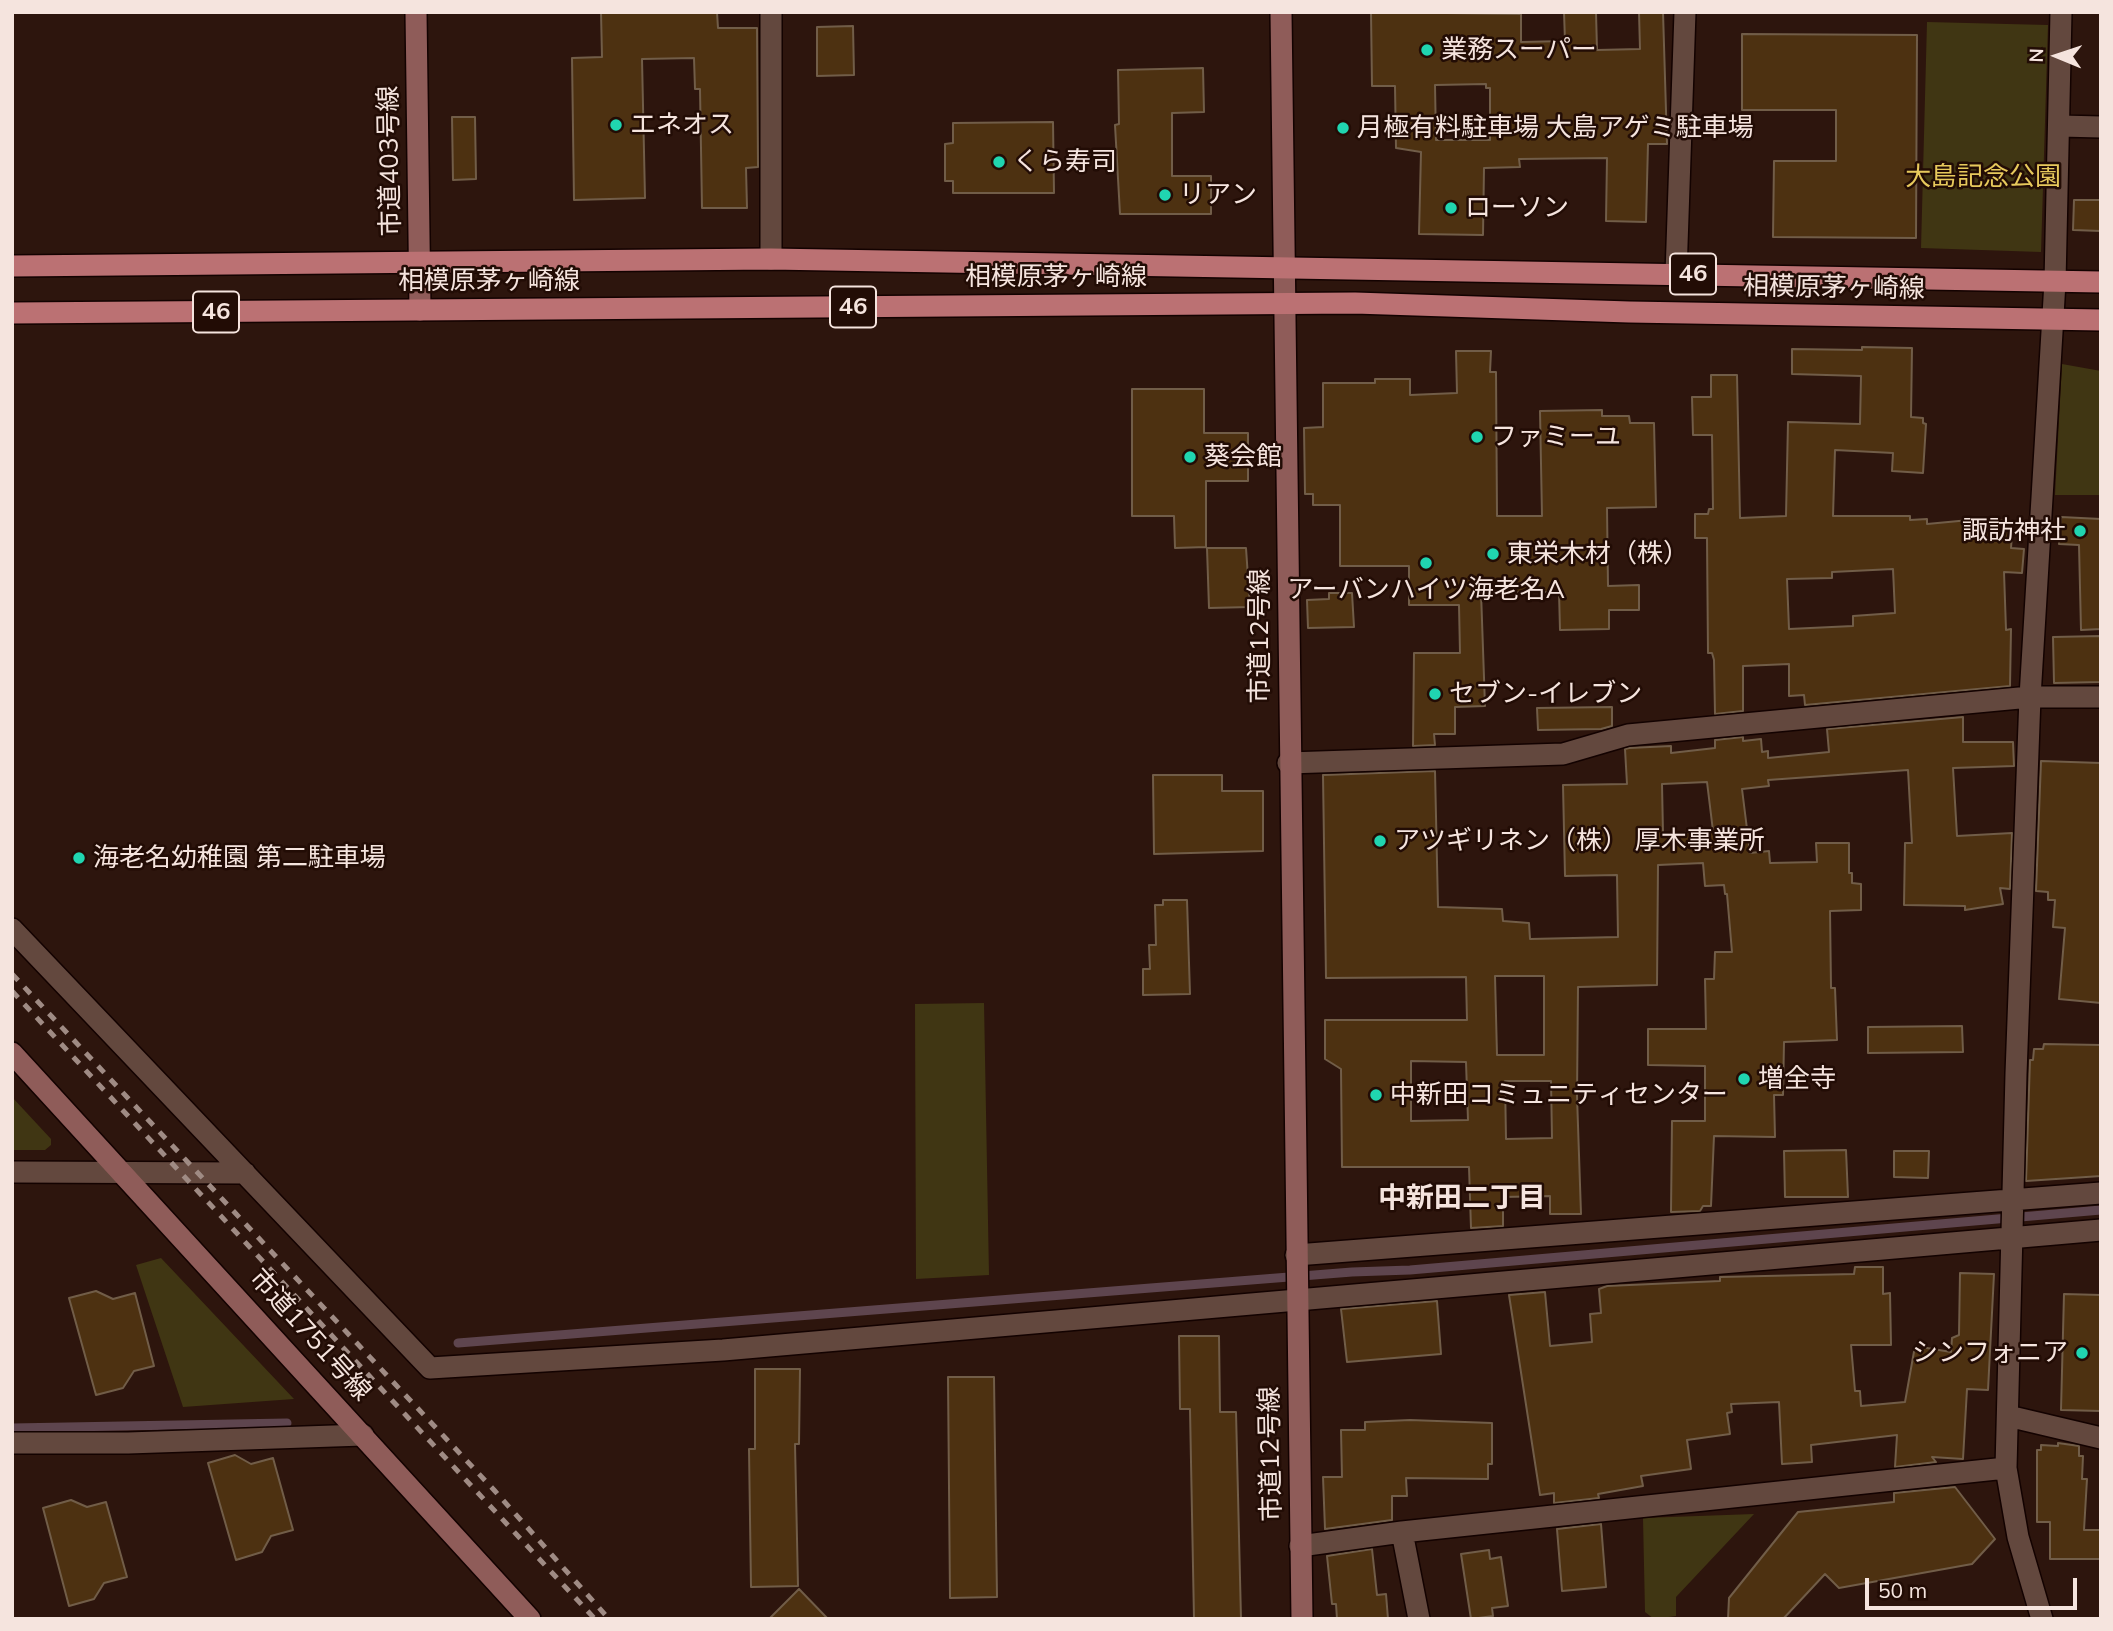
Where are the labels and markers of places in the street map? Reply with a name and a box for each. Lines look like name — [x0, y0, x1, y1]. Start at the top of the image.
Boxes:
place label: 業務スーパー — [1441, 34, 1597, 66]
marker: 業務スーパー — [1419, 42, 1435, 58]
place label: エネオス — [630, 109, 734, 141]
place label: 月極有料駐車場 大島アゲミ駐車場 — [1357, 112, 1754, 144]
marker: エネオス — [608, 117, 624, 133]
marker: 月極有料駐車場 大島アゲミ駐車場 — [1335, 120, 1351, 136]
place label: くら寿司 — [1013, 146, 1117, 178]
marker: くら寿司 — [991, 154, 1007, 170]
place label: リアン — [1179, 179, 1257, 211]
marker: リアン — [1157, 187, 1173, 203]
place label: ローソン — [1465, 192, 1569, 224]
marker: ローソン — [1443, 200, 1459, 216]
place label: ファミーユ — [1491, 421, 1621, 453]
marker: ファミーユ — [1469, 429, 1485, 445]
place label: 葵会館 — [1204, 441, 1282, 473]
marker: 葵会館 — [1182, 449, 1198, 465]
place label: 諏訪神社 — [1962, 515, 2066, 547]
marker: 諏訪神社 — [2072, 523, 2088, 539]
place label: 東栄木材（株） — [1507, 538, 1689, 570]
marker: 東栄木材（株） — [1485, 546, 1501, 562]
marker: アーバンハイツ海老名A — [1418, 555, 1434, 571]
place label: アーバンハイツ海老名A — [1287, 574, 1565, 606]
place label: セブン-イレブン — [1449, 678, 1642, 710]
marker: セブン-イレブン — [1427, 686, 1443, 702]
place label: アツギリネン（株） 厚木事業所 — [1394, 825, 1765, 857]
marker: アツギリネン（株） 厚木事業所 — [1372, 833, 1388, 849]
place label: 海老名幼稚園 第二駐車場 — [93, 842, 386, 874]
marker: 海老名幼稚園 第二駐車場 — [71, 850, 87, 866]
place label: 増全寺 — [1758, 1063, 1836, 1095]
marker: 増全寺 — [1736, 1071, 1752, 1087]
place label: 中新田コミュニティセンター — [1390, 1079, 1728, 1111]
marker: 中新田コミュニティセンター — [1368, 1087, 1384, 1103]
place label: シンフォニア — [1912, 1337, 2068, 1369]
marker: シンフォニア — [2074, 1345, 2090, 1361]

